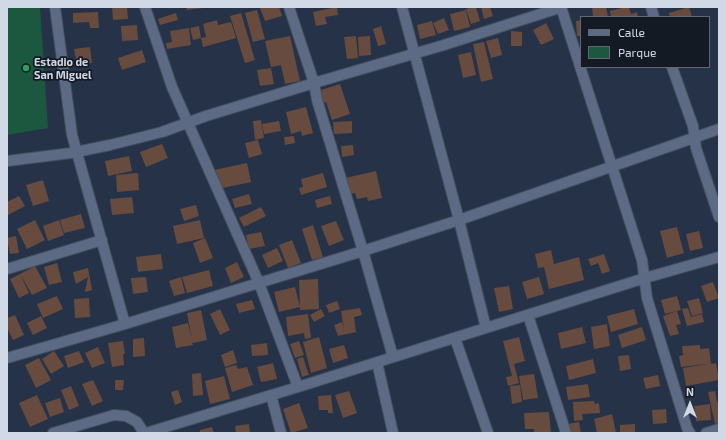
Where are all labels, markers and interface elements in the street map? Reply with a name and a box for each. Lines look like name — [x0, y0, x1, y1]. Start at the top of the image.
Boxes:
legend — [580, 16, 710, 68]
text: Calle — [618, 25, 645, 39]
text: Parque — [618, 45, 656, 59]
place label: Estadio de San Miguel — [34, 55, 92, 81]
marker: Estadio de San Miguel — [21, 63, 31, 73]
north arrow — [670, 384, 710, 424]
text: N — [686, 385, 694, 398]

